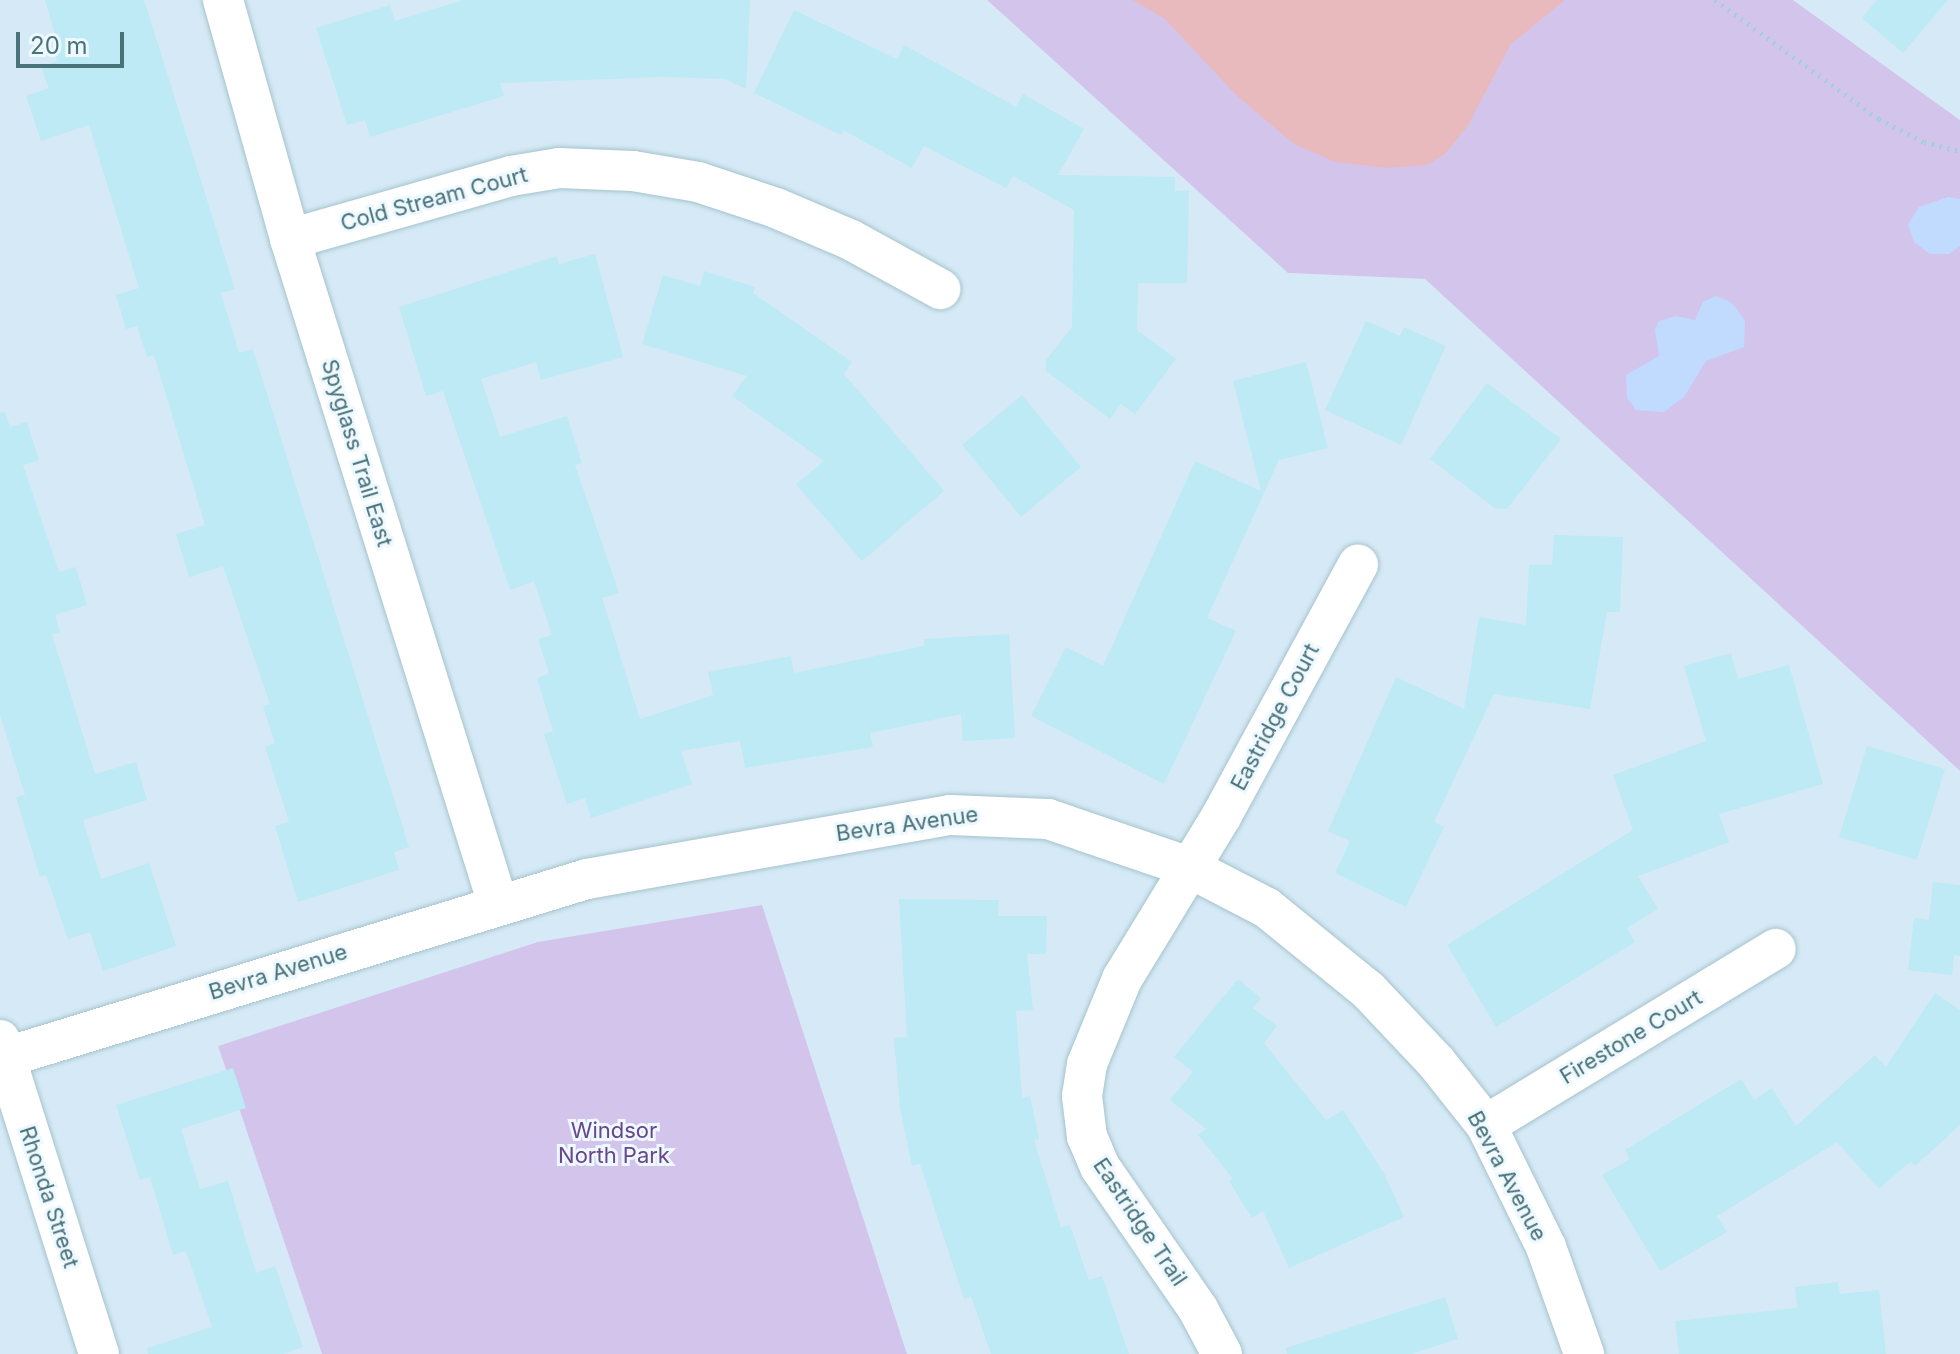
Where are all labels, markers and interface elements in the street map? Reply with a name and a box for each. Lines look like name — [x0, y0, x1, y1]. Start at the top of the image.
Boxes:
scale bar — [20, 16, 128, 66]
text: 20 m — [30, 31, 88, 60]
street label: Cold Stream Court — [338, 161, 530, 237]
street label: Spyglass Trail East — [316, 356, 398, 550]
street label: Eastridge Court — [1225, 639, 1325, 795]
street label: Bevra Avenue — [834, 801, 980, 847]
street label: Bevra Avenue — [206, 938, 350, 1006]
street label: Firestone Court — [1555, 984, 1707, 1090]
street label: Bevra Avenue — [1462, 1107, 1552, 1245]
park label: Windsor North Park — [558, 1117, 670, 1168]
street label: Rhonda Street — [14, 1123, 84, 1271]
street label: Eastridge Trail — [1088, 1153, 1192, 1291]

